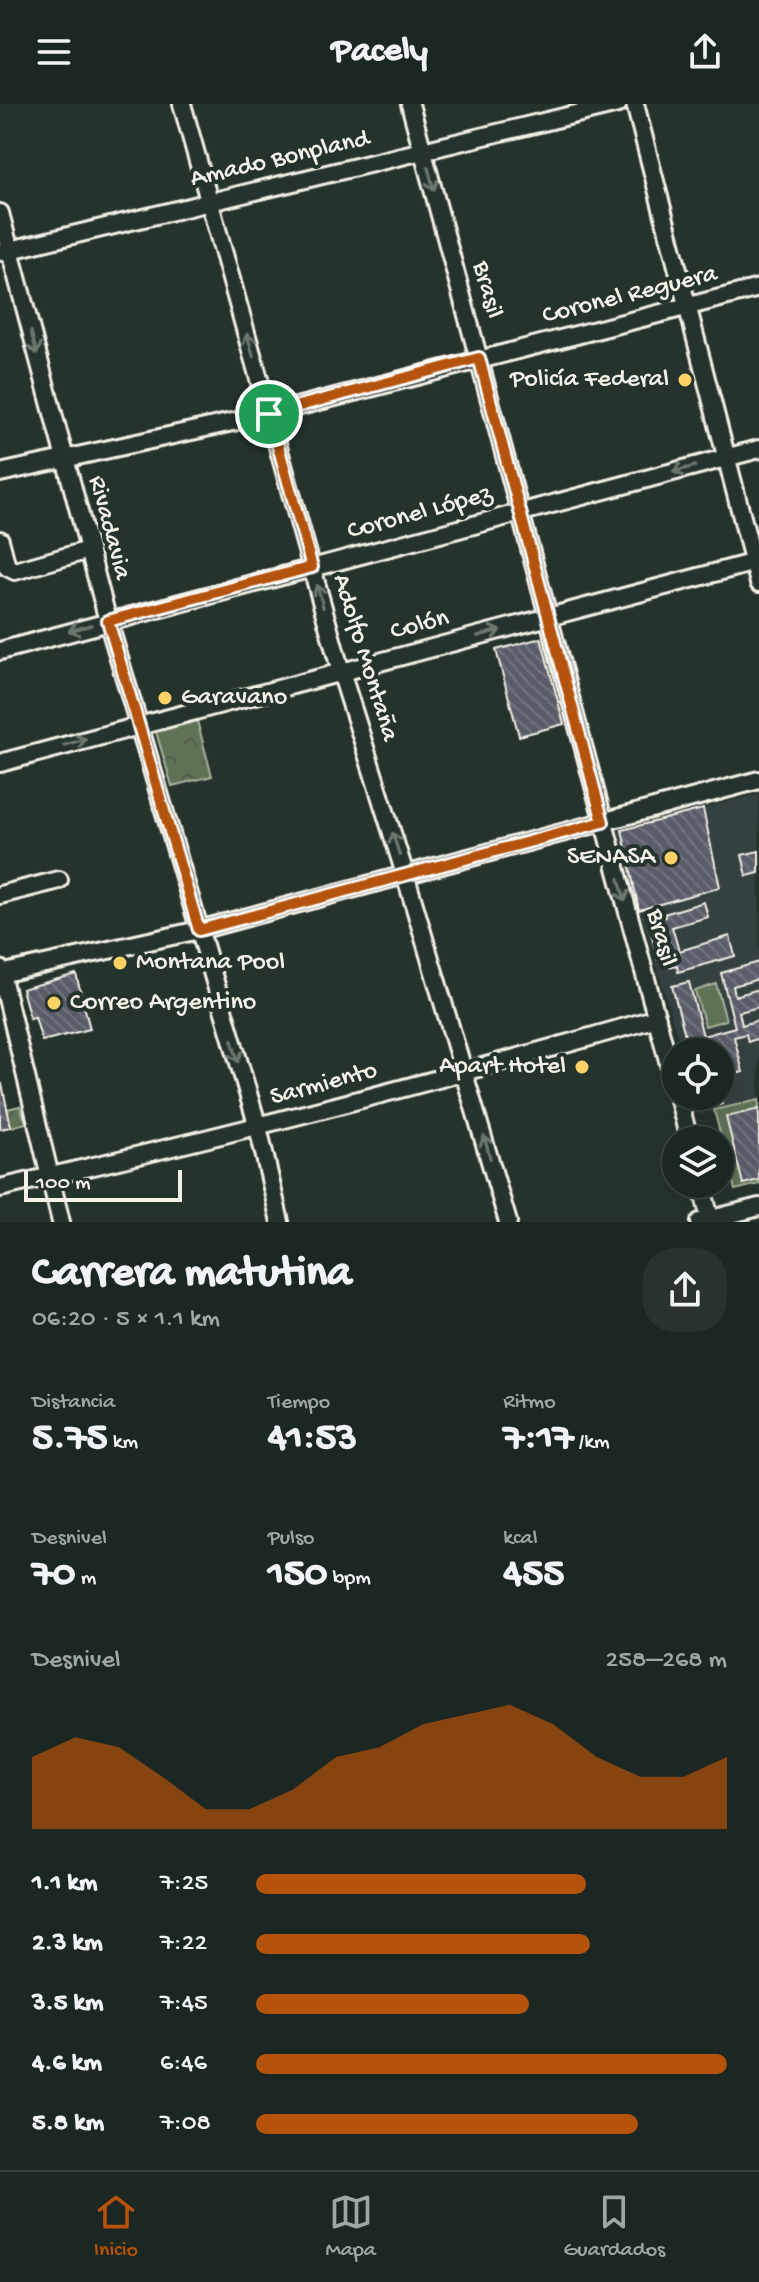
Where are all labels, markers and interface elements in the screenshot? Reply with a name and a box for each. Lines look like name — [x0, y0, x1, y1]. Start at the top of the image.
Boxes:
icon: menu — [32, 30, 76, 74]
icon: share — [683, 30, 727, 74]
text: Pacely — [331, 31, 428, 74]
street label: Amado Bonpland — [187, 124, 374, 196]
one-way arrow — [425, 166, 440, 192]
street label: Brasil — [463, 257, 508, 322]
street label: Coronel Reguera — [539, 259, 722, 333]
one-way arrow — [28, 329, 43, 355]
one-way arrow — [242, 333, 257, 359]
place label: Policía Federal — [509, 365, 669, 396]
marker: Policía Federal — [676, 371, 694, 389]
pin — [235, 380, 303, 448]
icon: arrive — [247, 392, 291, 436]
one-way arrow — [671, 462, 697, 477]
street label: Rivadavia — [79, 473, 137, 585]
street label: Coronel López — [344, 479, 497, 548]
street label: Adolfo Montaña — [324, 571, 405, 747]
one-way arrow — [311, 583, 326, 609]
street label: Colón — [387, 603, 453, 649]
one-way arrow — [68, 622, 94, 637]
one-way arrow — [475, 624, 501, 639]
place label: Garavano — [181, 683, 287, 714]
marker: Garavano — [156, 689, 174, 707]
one-way arrow — [62, 734, 88, 749]
one-way arrow — [388, 832, 403, 858]
place label: SENASA — [567, 843, 657, 874]
marker: SENASA — [662, 849, 680, 867]
one-way arrow — [615, 877, 630, 903]
street label: Brasil — [637, 905, 682, 970]
place label: Montana Pool — [136, 948, 285, 979]
marker: Montana Pool — [111, 954, 129, 972]
place label: Correo Argentino — [70, 988, 256, 1019]
marker: Correo Argentino — [45, 994, 63, 1012]
one-way arrow — [228, 1037, 243, 1063]
map controls — [662, 1038, 734, 1198]
button: locate — [662, 1038, 734, 1110]
place label: Apart Hotel — [439, 1052, 566, 1083]
street label: Sarmiento — [267, 1056, 381, 1114]
marker: Apart Hotel — [573, 1058, 591, 1076]
button: layers — [662, 1126, 734, 1198]
one-way arrow — [479, 1135, 493, 1160]
scale bar — [24, 1166, 182, 1202]
text: 100 m — [36, 1171, 91, 1197]
button: share — [643, 1248, 727, 1332]
text: Carrera matutina — [32, 1249, 352, 1301]
text: 06:20 · 5 × 1.1 km — [32, 1305, 220, 1336]
text: Distancia — [32, 1390, 115, 1416]
text: Tiempo — [268, 1390, 330, 1416]
text: Ritmo — [503, 1390, 556, 1416]
text: 5.75 — [32, 1416, 107, 1463]
text: 41:53 — [268, 1416, 357, 1463]
text: 7:17 — [503, 1416, 574, 1463]
text: km — [107, 1430, 138, 1456]
text: /km — [574, 1430, 610, 1456]
text: Desnivel — [32, 1526, 107, 1552]
text: Pulso — [268, 1526, 314, 1552]
text: kcal — [503, 1526, 538, 1552]
text: 70 — [32, 1552, 76, 1599]
text: 150 — [268, 1552, 328, 1599]
text: 455 — [503, 1552, 564, 1599]
text: m — [76, 1566, 96, 1592]
text: bpm — [328, 1566, 371, 1592]
text: Desnivel — [32, 1646, 121, 1677]
text: 258–268 m — [606, 1646, 727, 1677]
text: 1.1 km — [32, 1869, 97, 1900]
text: 7:25 — [160, 1869, 208, 1900]
text: 2.3 km — [32, 1929, 103, 1960]
text: 7:22 — [160, 1929, 207, 1960]
text: 3.5 km — [32, 1989, 104, 2020]
text: 7:45 — [160, 1989, 208, 2020]
text: 4.6 km — [32, 2049, 102, 2080]
text: 6:46 — [160, 2049, 207, 2080]
text: 5.8 km — [32, 2109, 104, 2140]
text: 7:08 — [160, 2109, 211, 2140]
tab: Inicio — [94, 2190, 138, 2264]
tab: Mapa — [325, 2190, 376, 2264]
tab: Guardados — [563, 2190, 665, 2264]

